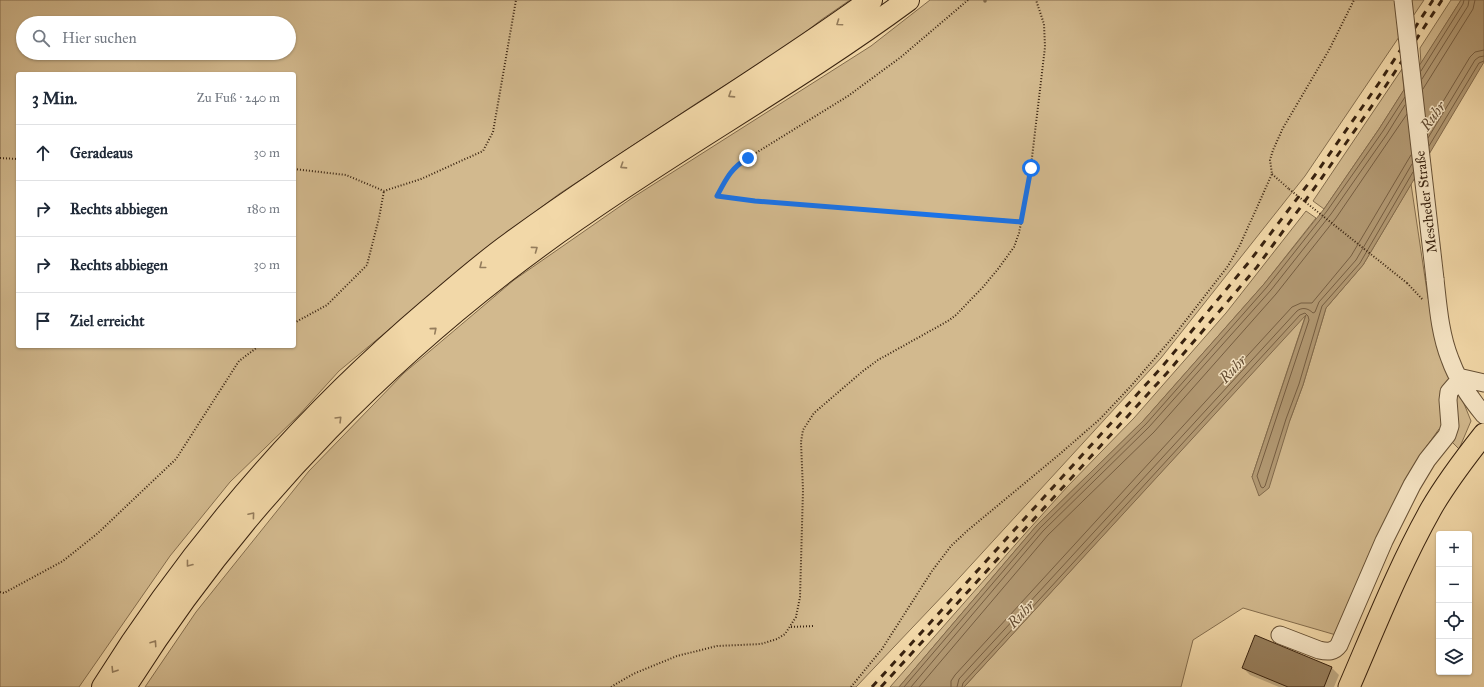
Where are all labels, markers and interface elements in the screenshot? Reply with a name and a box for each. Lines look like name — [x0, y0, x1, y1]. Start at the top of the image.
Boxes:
search box — [16, 16, 296, 60]
one-way arrow — [837, 18, 844, 25]
icon: search — [30, 27, 52, 49]
text: Hier suchen — [62, 29, 137, 47]
text: 3 Min. — [32, 88, 77, 109]
text: Zu Fuß · 240 m — [197, 90, 280, 106]
one-way arrow — [729, 90, 736, 97]
water label: Ruhr — [1416, 97, 1450, 135]
icon: ahead — [32, 142, 54, 164]
text: Geradeaus — [70, 144, 133, 162]
text: 30 m — [254, 145, 280, 161]
route end — [739, 149, 757, 167]
street label: Mescheder Straße — [1411, 150, 1441, 254]
route start — [1022, 159, 1040, 177]
one-way arrow — [620, 161, 627, 168]
icon: right — [32, 198, 54, 220]
text: Rechts abbiegen — [70, 200, 168, 218]
text: 180 m — [247, 201, 280, 217]
one-way arrow — [531, 246, 538, 254]
icon: right — [32, 254, 54, 276]
text: Rechts abbiegen — [70, 256, 168, 274]
text: 30 m — [254, 257, 280, 273]
one-way arrow — [480, 261, 487, 268]
icon: arrive — [32, 310, 54, 332]
text: Ziel erreicht — [70, 312, 145, 330]
one-way arrow — [429, 327, 436, 334]
water label: Ruhr — [1215, 351, 1251, 387]
one-way arrow — [334, 416, 342, 424]
one-way arrow — [247, 512, 254, 520]
map controls — [1436, 531, 1472, 675]
button: + — [1436, 531, 1472, 567]
one-way arrow — [186, 559, 193, 566]
button: − — [1436, 567, 1472, 603]
water label: Ruhr — [1003, 596, 1039, 632]
button: locate — [1436, 603, 1472, 639]
button: layers — [1436, 639, 1472, 675]
one-way arrow — [149, 640, 157, 647]
one-way arrow — [111, 666, 118, 673]

